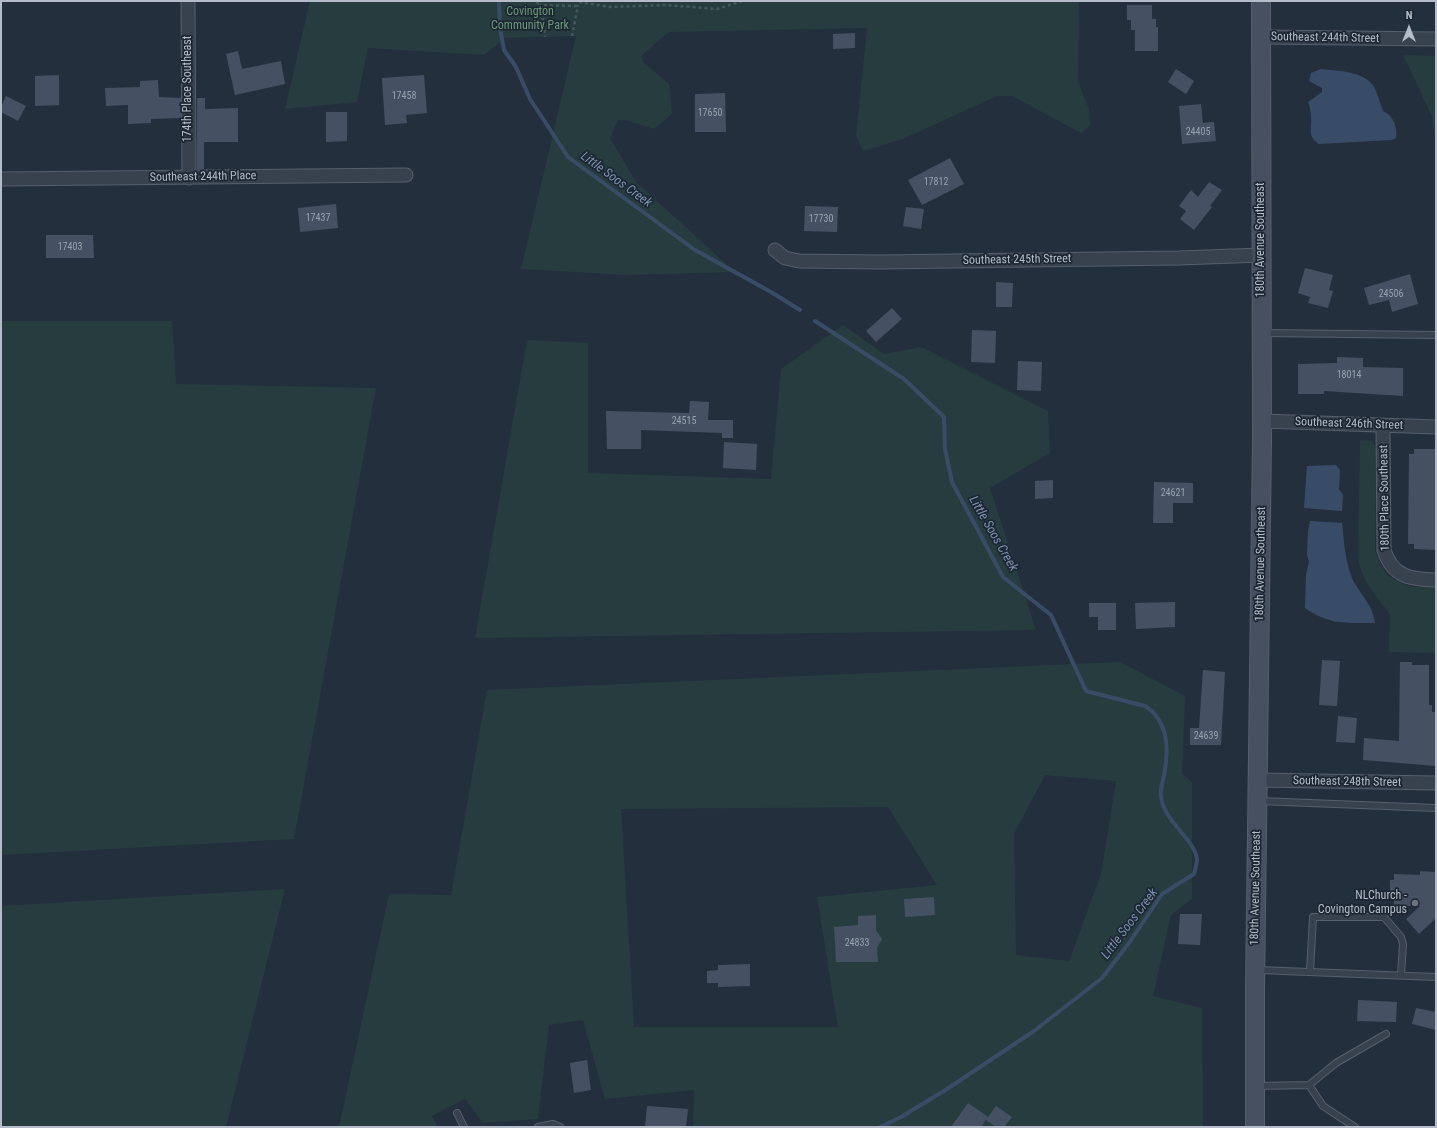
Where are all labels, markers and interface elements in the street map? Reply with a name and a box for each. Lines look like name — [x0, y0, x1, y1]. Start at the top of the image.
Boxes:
park label: Covington Community Park — [491, 5, 569, 33]
north arrow — [1389, 8, 1429, 48]
text: N — [1406, 9, 1412, 22]
street label: Southeast 244th Street — [1271, 30, 1379, 46]
street label: 174th Place Southeast — [181, 36, 195, 142]
house number: 17458 — [392, 90, 416, 102]
house number: 17650 — [698, 107, 722, 119]
house number: 24405 — [1186, 126, 1210, 138]
water label: Little Soos Creek — [577, 149, 655, 211]
street label: Southeast 244th Place — [150, 169, 256, 185]
house number: 17812 — [924, 176, 948, 188]
street label: 180th Avenue Southeast — [1254, 183, 1268, 297]
house number: 17437 — [306, 212, 330, 224]
house number: 17730 — [809, 213, 833, 225]
house number: 17403 — [58, 241, 82, 253]
street label: Southeast 245th Street — [963, 252, 1071, 268]
house number: 24506 — [1379, 288, 1403, 300]
house number: 18014 — [1337, 369, 1361, 381]
house number: 24515 — [672, 415, 696, 427]
street label: Southeast 246th Street — [1295, 415, 1403, 433]
street label: 180th Place Southeast — [1377, 445, 1393, 551]
house number: 24621 — [1161, 487, 1185, 499]
water label: Little Soos Creek — [965, 494, 1021, 574]
street label: 180th Avenue Southeast — [1253, 506, 1269, 622]
house number: 24639 — [1194, 730, 1218, 742]
street label: Southeast 248th Street — [1293, 774, 1401, 790]
street label: 180th Avenue Southeast — [1248, 830, 1264, 946]
water label: Little Soos Creek — [1098, 886, 1162, 962]
place label: NLChurch - Covington Campus — [1318, 889, 1407, 917]
marker: NLChurch - Covington Campus — [1410, 898, 1420, 908]
house number: 24833 — [845, 937, 869, 949]

